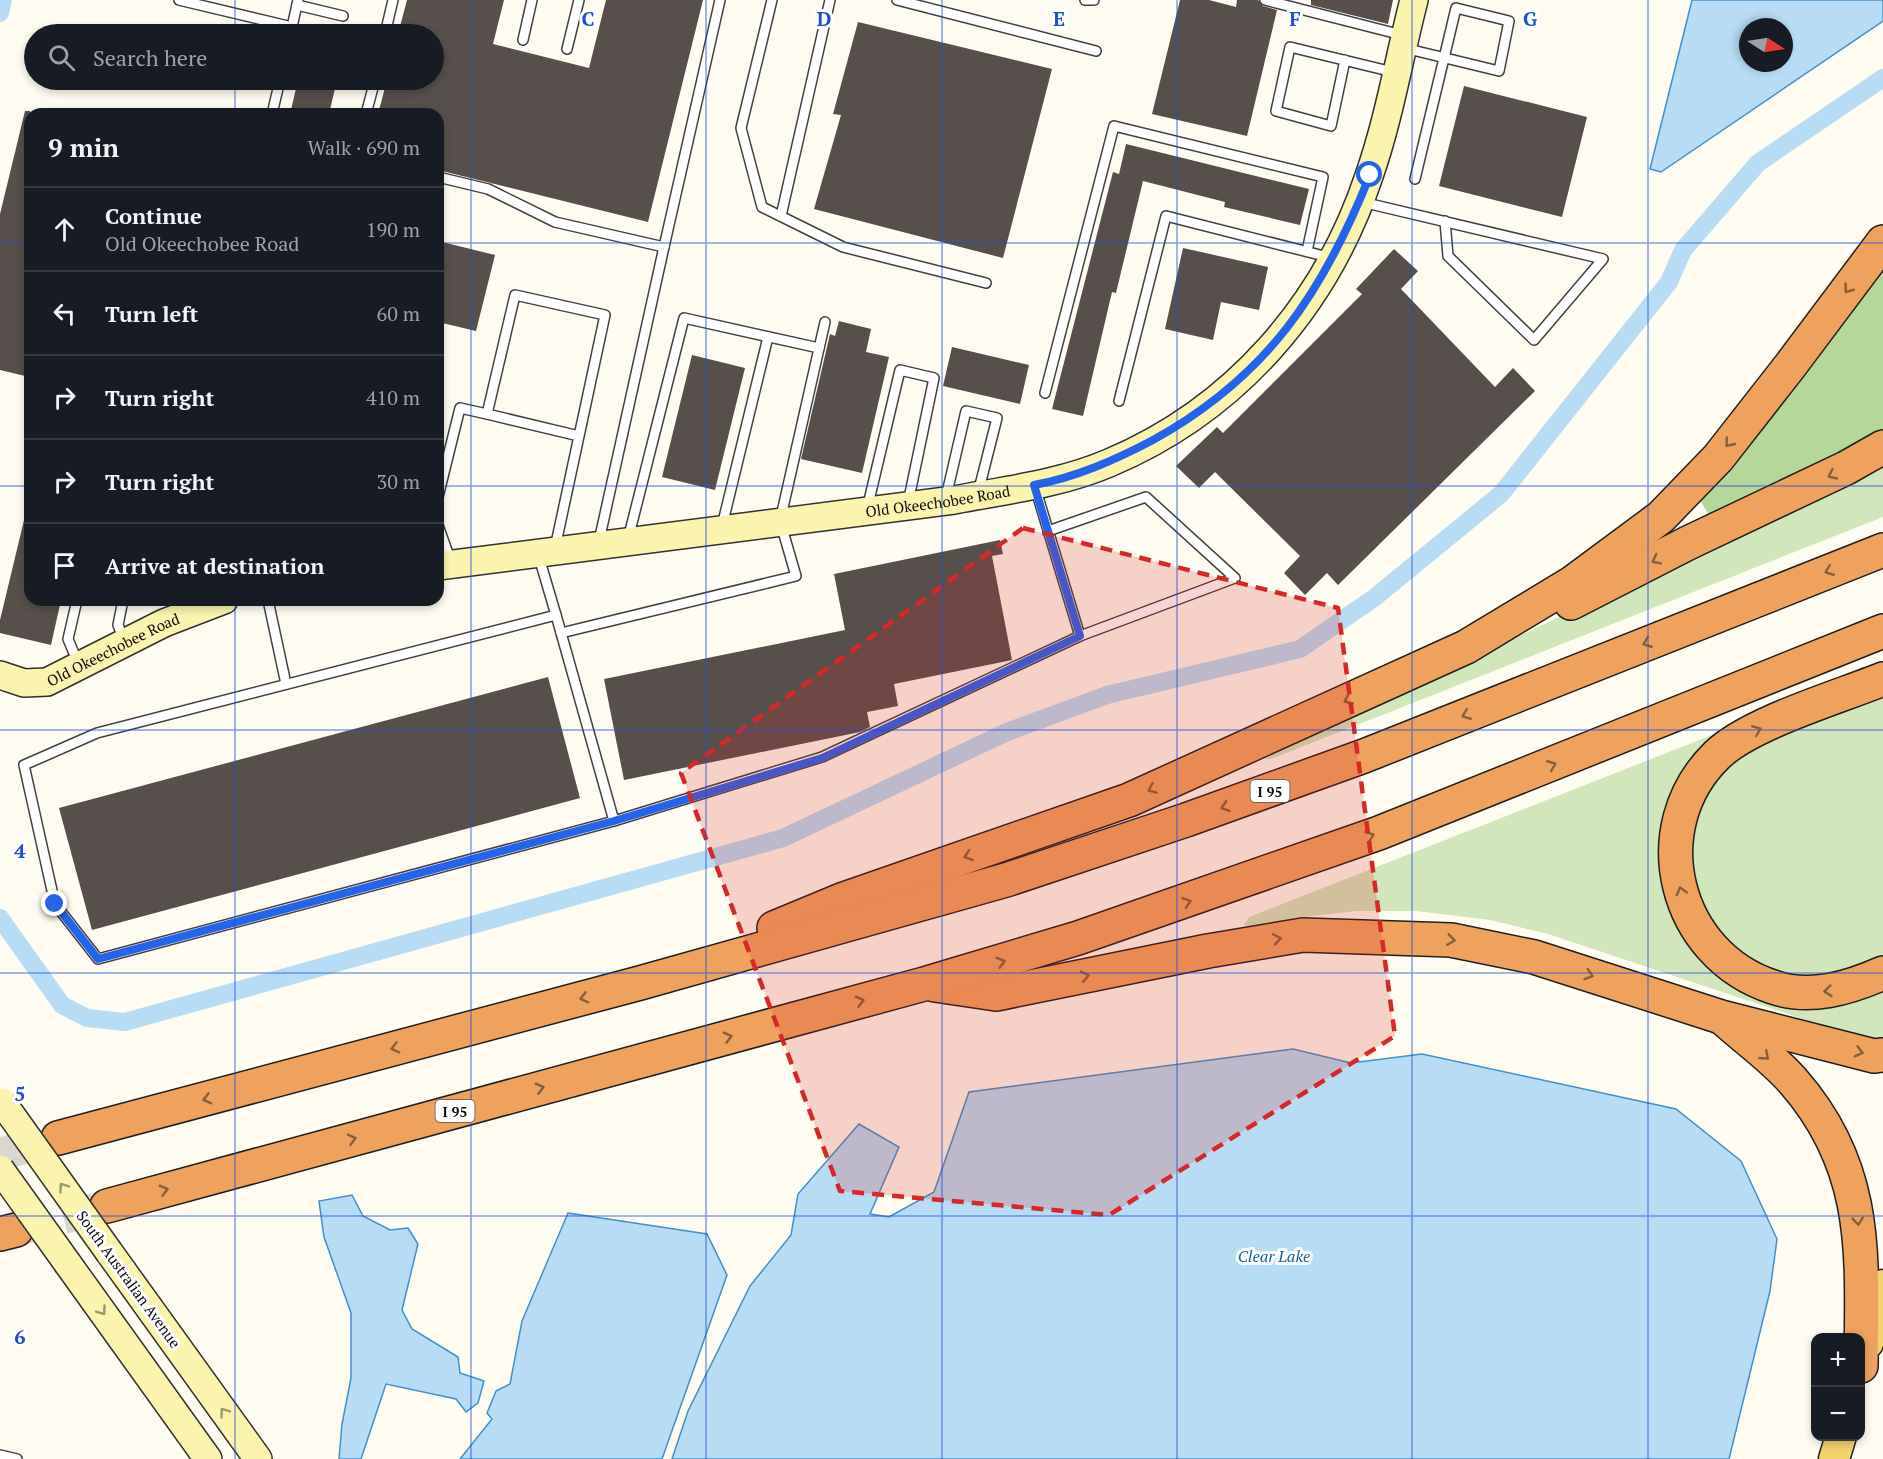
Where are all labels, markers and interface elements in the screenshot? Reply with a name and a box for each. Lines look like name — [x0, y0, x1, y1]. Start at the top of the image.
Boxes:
text: C — [581, 5, 595, 32]
text: D — [817, 5, 831, 32]
text: E — [1053, 5, 1065, 32]
text: F — [1289, 5, 1301, 32]
text: G — [1523, 5, 1537, 32]
north arrow — [1739, 18, 1793, 72]
search box — [24, 24, 444, 90]
icon: search — [45, 41, 78, 74]
text: Search here — [93, 43, 207, 72]
text: 9 min — [48, 130, 119, 164]
text: Walk · 690 m — [308, 134, 420, 161]
route start — [1356, 161, 1382, 187]
text: Continue — [105, 201, 202, 230]
icon: ahead — [48, 213, 81, 246]
text: 190 m — [366, 216, 420, 243]
text: Old Okeechobee Road — [105, 230, 299, 257]
one-way arrow — [1844, 282, 1855, 293]
icon: left — [48, 297, 81, 330]
text: Turn left — [105, 299, 198, 328]
text: 60 m — [377, 300, 420, 327]
icon: right — [48, 381, 81, 414]
text: Turn right — [105, 383, 214, 412]
text: 410 m — [366, 384, 420, 411]
one-way arrow — [1725, 436, 1736, 447]
icon: right — [48, 465, 81, 498]
text: Turn right — [105, 467, 214, 496]
one-way arrow — [1827, 467, 1838, 479]
text: 30 m — [377, 468, 420, 495]
street label: Old Okeechobee Road — [864, 480, 1012, 521]
icon: arrive — [48, 549, 81, 582]
text: Arrive at destination — [105, 551, 324, 580]
one-way arrow — [1652, 553, 1662, 564]
one-way arrow — [1824, 564, 1835, 576]
street label: Old Okeechobee Road — [43, 608, 182, 691]
one-way arrow — [1643, 636, 1654, 648]
one-way arrow — [1344, 693, 1355, 705]
one-way arrow — [1462, 708, 1473, 720]
one-way arrow — [1750, 725, 1761, 737]
one-way arrow — [1545, 760, 1556, 772]
road number: I 95 — [1250, 780, 1290, 802]
one-way arrow — [1147, 782, 1158, 794]
one-way arrow — [1220, 799, 1231, 812]
one-way arrow — [1364, 831, 1375, 844]
text: 4 — [14, 837, 26, 864]
one-way arrow — [963, 848, 974, 861]
one-way arrow — [1676, 886, 1688, 897]
route end — [41, 890, 67, 916]
one-way arrow — [1181, 897, 1191, 910]
one-way arrow — [1272, 933, 1282, 946]
one-way arrow — [1446, 934, 1456, 946]
one-way arrow — [995, 957, 1006, 969]
one-way arrow — [1583, 968, 1594, 980]
one-way arrow — [1080, 970, 1090, 983]
one-way arrow — [1823, 984, 1832, 996]
one-way arrow — [579, 990, 589, 1003]
one-way arrow — [855, 996, 865, 1009]
one-way arrow — [722, 1032, 733, 1044]
one-way arrow — [391, 1041, 401, 1053]
one-way arrow — [1854, 1044, 1864, 1057]
one-way arrow — [1758, 1049, 1769, 1060]
text: 5 — [14, 1080, 26, 1107]
one-way arrow — [534, 1083, 545, 1095]
one-way arrow — [202, 1091, 212, 1104]
road number: I 95 — [436, 1100, 474, 1122]
one-way arrow — [346, 1134, 357, 1146]
one-way arrow — [59, 1183, 70, 1194]
one-way arrow — [158, 1185, 168, 1198]
street label: South Australian Avenue — [72, 1206, 186, 1352]
one-way arrow — [1851, 1217, 1864, 1226]
water label: Clear Lake — [1238, 1245, 1310, 1267]
one-way arrow — [95, 1305, 106, 1316]
text: 6 — [14, 1323, 26, 1350]
map controls — [1811, 1333, 1865, 1441]
button: + — [1811, 1333, 1865, 1387]
button: − — [1811, 1387, 1865, 1441]
one-way arrow — [220, 1407, 231, 1418]

